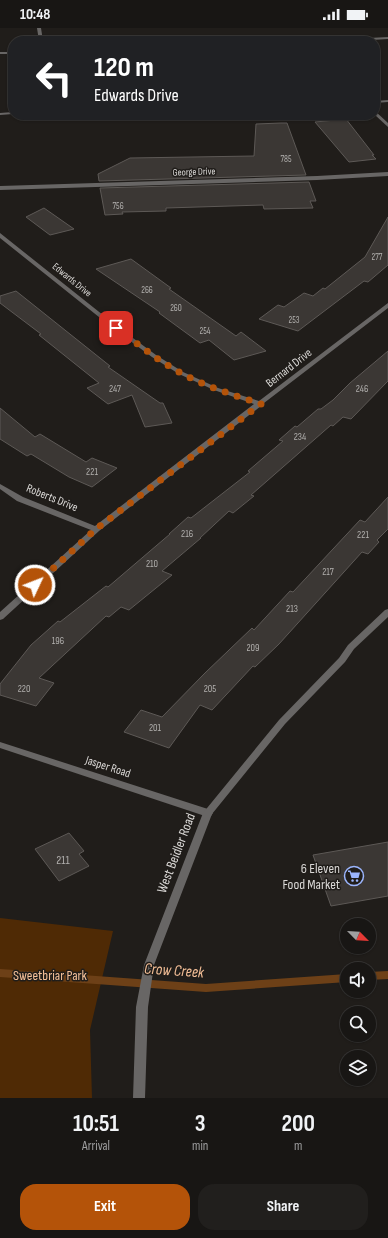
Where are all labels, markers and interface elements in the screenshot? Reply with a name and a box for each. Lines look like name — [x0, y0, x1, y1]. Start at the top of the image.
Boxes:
text: 10:48 — [20, 5, 50, 24]
text: 120 m — [94, 51, 154, 84]
icon: left — [28, 52, 80, 104]
text: Edwards Drive — [94, 85, 179, 106]
house number: 785 — [280, 154, 292, 165]
street label: George Drive — [172, 165, 216, 179]
house number: 756 — [112, 201, 124, 212]
house number: 277 — [372, 252, 383, 263]
street label: Edwards Drive — [50, 261, 94, 299]
house number: 266 — [141, 285, 153, 296]
house number: 260 — [170, 303, 182, 314]
pin — [99, 311, 133, 345]
house number: 253 — [288, 315, 300, 326]
icon: arrive — [105, 317, 127, 339]
house number: 254 — [199, 326, 211, 337]
street label: Bernard Drive — [263, 345, 315, 391]
house number: 247 — [109, 383, 121, 395]
house number: 246 — [356, 383, 368, 395]
house number: 234 — [294, 431, 306, 443]
house number: 221 — [86, 466, 98, 478]
street label: Roberts Drive — [24, 481, 80, 515]
house number: 216 — [181, 528, 193, 540]
house number: 221 — [357, 529, 369, 541]
house number: 210 — [146, 558, 158, 570]
position arrow — [14, 564, 56, 606]
house number: 217 — [322, 566, 334, 578]
house number: 213 — [286, 603, 298, 615]
house number: 196 — [52, 635, 64, 647]
house number: 209 — [246, 642, 260, 654]
house number: 220 — [18, 683, 30, 695]
house number: 205 — [204, 683, 216, 695]
house number: 201 — [149, 722, 162, 734]
street label: Jasper Road — [83, 752, 132, 781]
street label: West Beidler Road — [153, 811, 199, 895]
house number: 211 — [56, 853, 70, 868]
place label: 6 Eleven Food Market — [283, 860, 340, 893]
supermarket icon: 6 Eleven Food Market — [343, 865, 365, 887]
north arrow — [340, 918, 376, 954]
map controls — [340, 918, 376, 1086]
water label: Crow Creek — [143, 959, 206, 983]
button: sound — [340, 962, 376, 998]
park label: Sweetbriar Park — [13, 967, 88, 984]
button: search — [340, 1006, 376, 1042]
button: layers — [340, 1050, 376, 1086]
text: 10:51 — [73, 1109, 119, 1138]
text: 3 — [195, 1109, 206, 1138]
text: 200 — [282, 1109, 315, 1138]
text: Arrival — [82, 1138, 110, 1154]
text: min — [192, 1138, 208, 1154]
text: m — [294, 1138, 302, 1154]
button: Exit — [20, 1184, 190, 1230]
button: Share — [198, 1184, 368, 1230]

